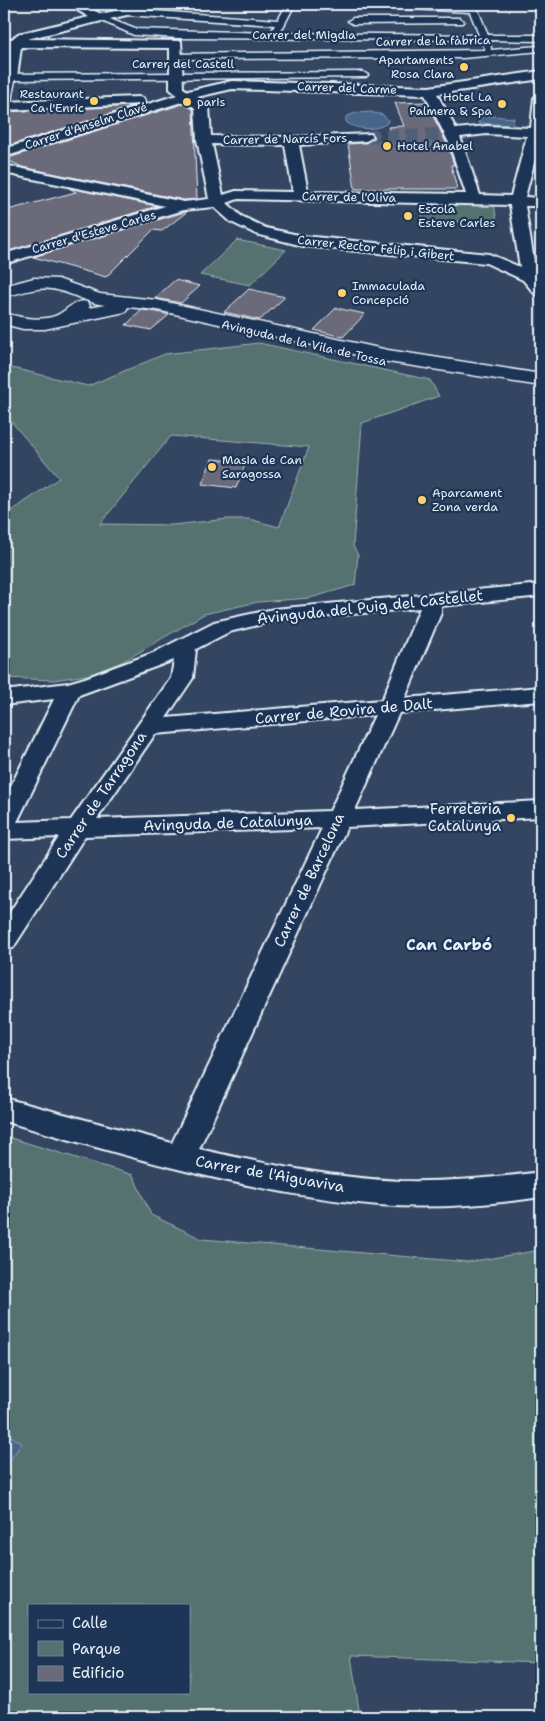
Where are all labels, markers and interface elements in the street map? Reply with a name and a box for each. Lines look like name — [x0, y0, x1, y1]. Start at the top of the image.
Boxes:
street label: Carrer del Migdia — [252, 27, 356, 43]
street label: Carrer de la fàbrica — [376, 32, 491, 50]
place label: Apartaments Rosa Clara — [378, 52, 455, 82]
street label: Carrer del Castell — [132, 56, 234, 72]
marker: Apartaments Rosa Clara — [458, 61, 470, 73]
street label: Carrer del Carme — [297, 78, 397, 98]
place label: Restaurant Ca l'Enric — [20, 86, 84, 116]
place label: Hotel La Palmera & Spa — [409, 89, 493, 119]
place label: paris — [197, 94, 225, 110]
marker: Restaurant Ca l'Enric — [88, 95, 100, 107]
marker: paris — [181, 96, 193, 108]
marker: Hotel La Palmera & Spa — [496, 98, 508, 110]
street label: Carrer d'Anselm Clavé — [23, 99, 149, 153]
street label: Carrer de Narcís Fors — [223, 130, 347, 148]
place label: Hotel Anabel — [397, 138, 473, 154]
marker: Hotel Anabel — [381, 140, 393, 152]
street label: Carrer de l'Oliva — [302, 188, 397, 206]
place label: Escola Esteve Carles — [418, 201, 496, 231]
street label: Carrer d'Esteve Carles — [30, 207, 158, 257]
marker: Escola Esteve Carles — [402, 210, 414, 222]
street label: Carrer Rector Felip i Gibert — [297, 232, 455, 264]
place label: Immaculada Concepció — [352, 278, 426, 308]
marker: Immaculada Concepció — [336, 287, 348, 299]
street label: Avinguda de la Vila de Tossa — [220, 316, 389, 370]
place label: Masia de Can Saragossa — [222, 452, 302, 482]
marker: Masia de Can Saragossa — [206, 461, 218, 473]
place label: Aparcament Zona verda — [432, 485, 503, 515]
marker: Aparcament Zona verda — [416, 494, 428, 506]
street label: Avinguda del Puig del Castellet — [256, 585, 484, 629]
street label: Carrer de Rovira de Dalt — [254, 693, 434, 729]
street label: Carrer de Tarragona — [51, 727, 151, 863]
place label: Ferreteria Catalunya — [428, 799, 502, 836]
street label: Carrer de Barcelona — [269, 809, 349, 950]
street label: Avinguda de Catalunya — [143, 810, 314, 836]
marker: Ferreteria Catalunya — [505, 812, 517, 824]
district label: Can Carbó — [406, 934, 492, 955]
street label: Carrer de l'Aiguaviva — [194, 1151, 347, 1197]
legend — [28, 1604, 190, 1694]
text: Calle — [72, 1613, 108, 1633]
text: Parque — [72, 1639, 121, 1659]
text: Edificio — [72, 1663, 124, 1683]

